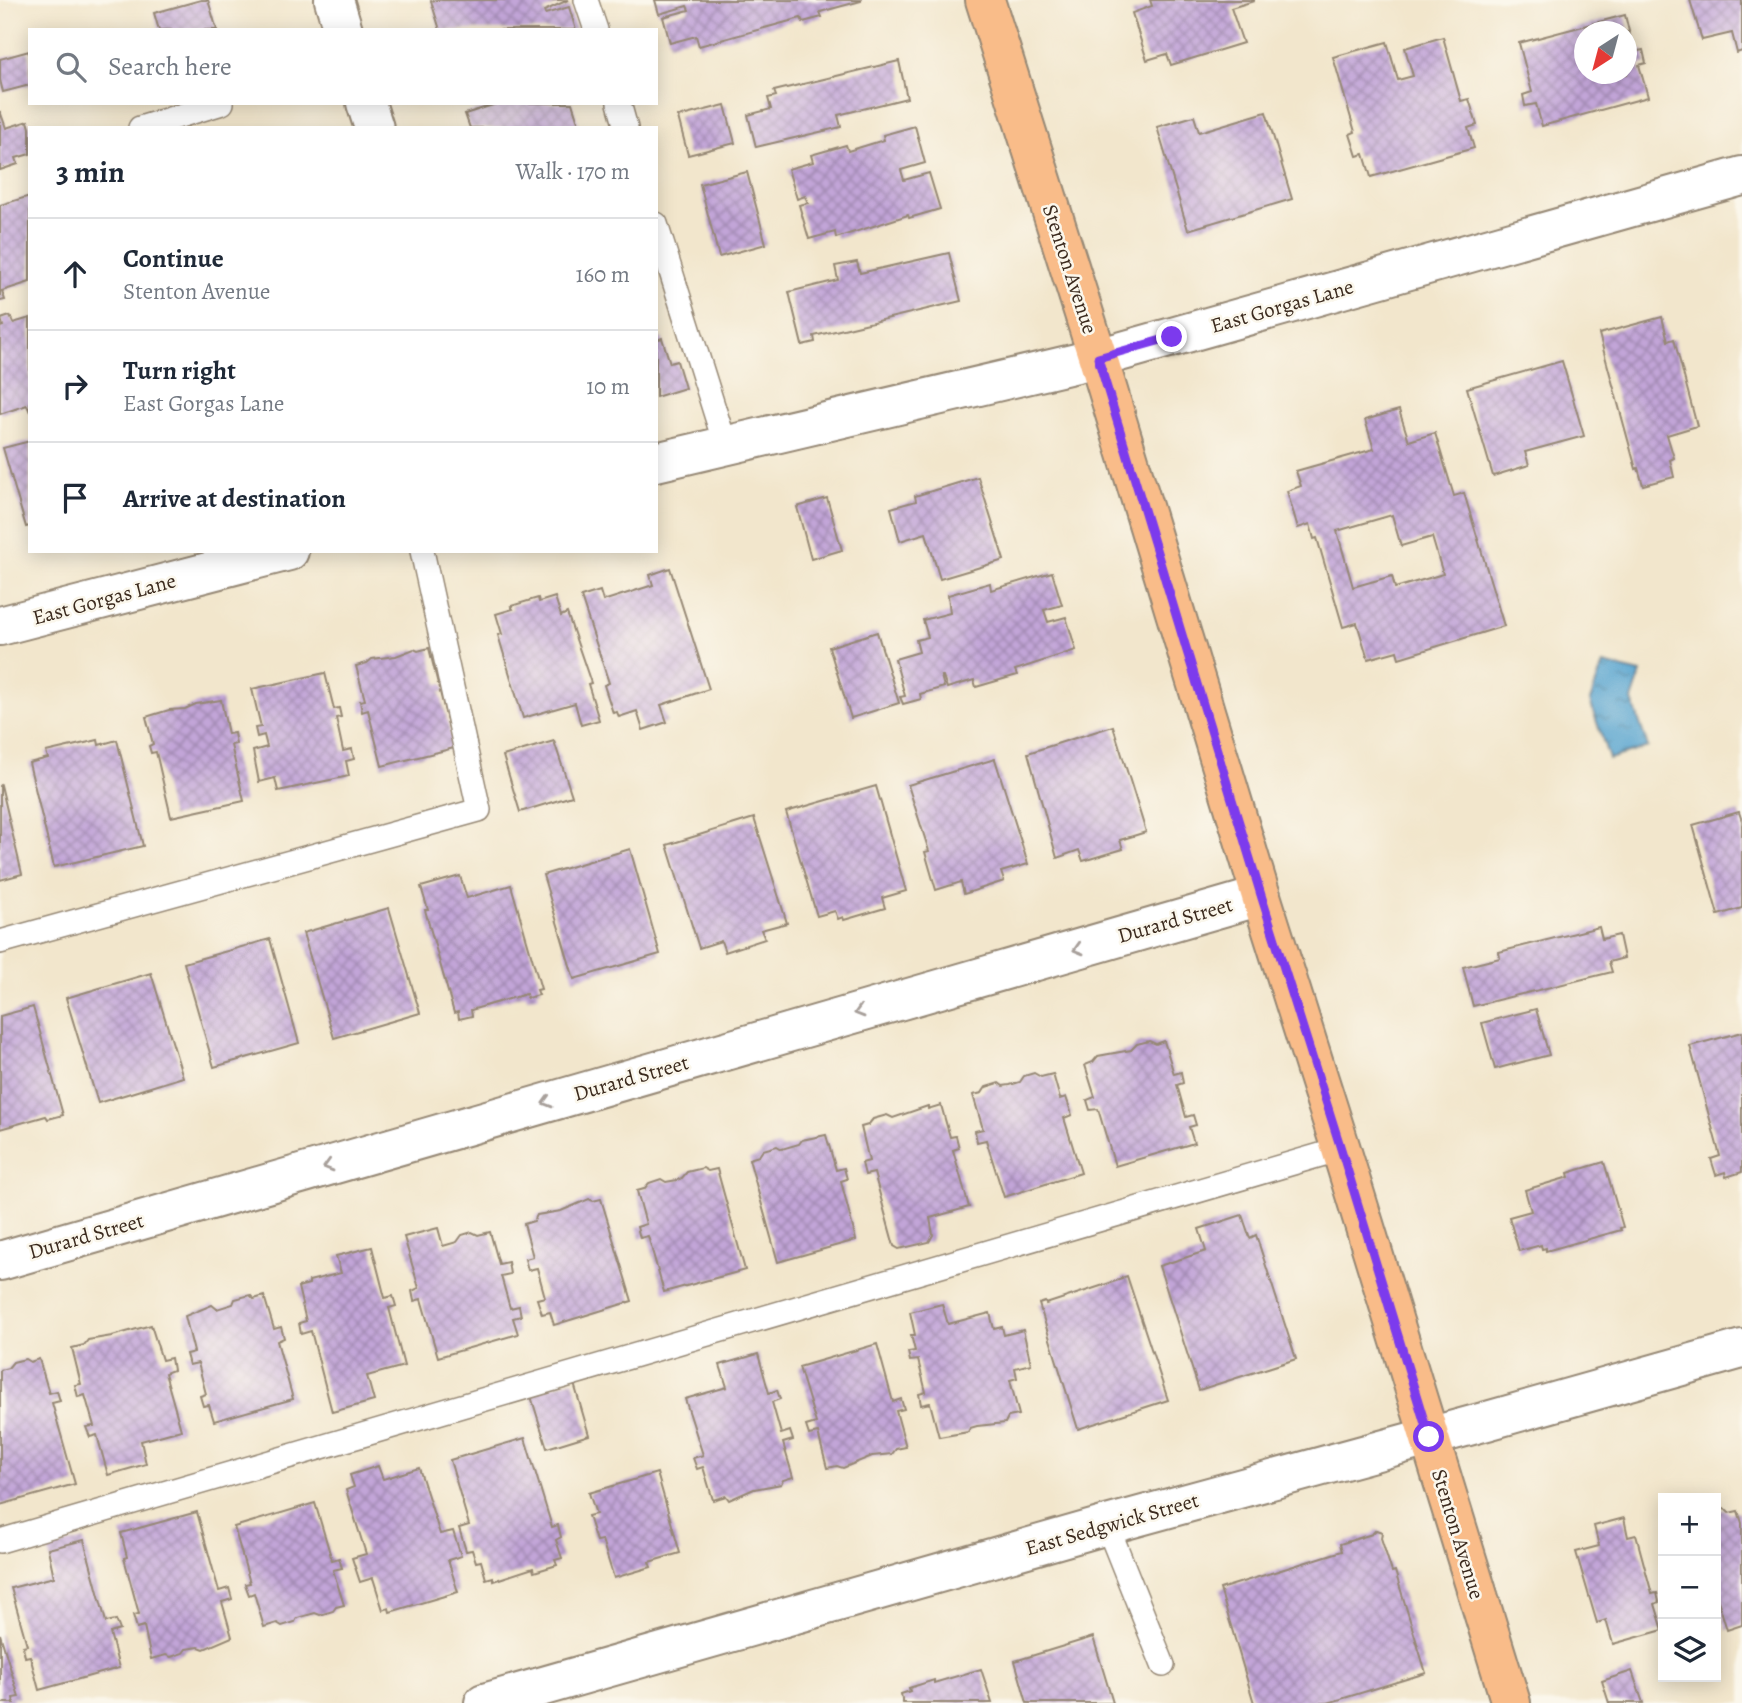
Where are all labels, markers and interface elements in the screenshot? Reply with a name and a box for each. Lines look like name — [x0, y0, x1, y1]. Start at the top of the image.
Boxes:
north arrow — [1574, 21, 1637, 84]
search box — [28, 28, 658, 105]
icon: search — [52, 48, 90, 86]
text: Search here — [108, 49, 232, 84]
text: 3 min — [56, 152, 125, 192]
text: Walk · 170 m — [516, 156, 630, 187]
street label: Stenton Avenue — [1036, 201, 1104, 337]
text: Continue — [123, 241, 224, 276]
icon: ahead — [56, 255, 94, 293]
text: 160 m — [576, 259, 630, 290]
street label: East Gorgas Lane — [1207, 272, 1357, 340]
text: Stenton Avenue — [123, 276, 270, 307]
route end — [1156, 321, 1187, 352]
text: Turn right — [123, 353, 236, 388]
icon: right — [56, 367, 94, 405]
text: 10 m — [586, 371, 630, 402]
text: East Gorgas Lane — [123, 388, 284, 419]
icon: arrive — [56, 479, 94, 517]
text: Arrive at destination — [123, 481, 346, 516]
street label: East Gorgas Lane — [29, 566, 179, 632]
street label: Durard Street — [1114, 890, 1236, 950]
one-way arrow — [1072, 940, 1084, 955]
one-way arrow — [854, 1004, 866, 1018]
street label: Durard Street — [570, 1048, 692, 1108]
one-way arrow — [541, 1094, 553, 1109]
one-way arrow — [322, 1157, 334, 1172]
street label: Durard Street — [25, 1206, 147, 1266]
route start — [1413, 1421, 1444, 1452]
street label: Stenton Avenue — [1425, 1466, 1491, 1602]
street label: East Sedgwick Street — [1022, 1486, 1202, 1562]
map controls — [1658, 1493, 1721, 1682]
button: + — [1658, 1493, 1721, 1556]
button: − — [1658, 1556, 1721, 1619]
button: layers — [1658, 1619, 1721, 1682]

